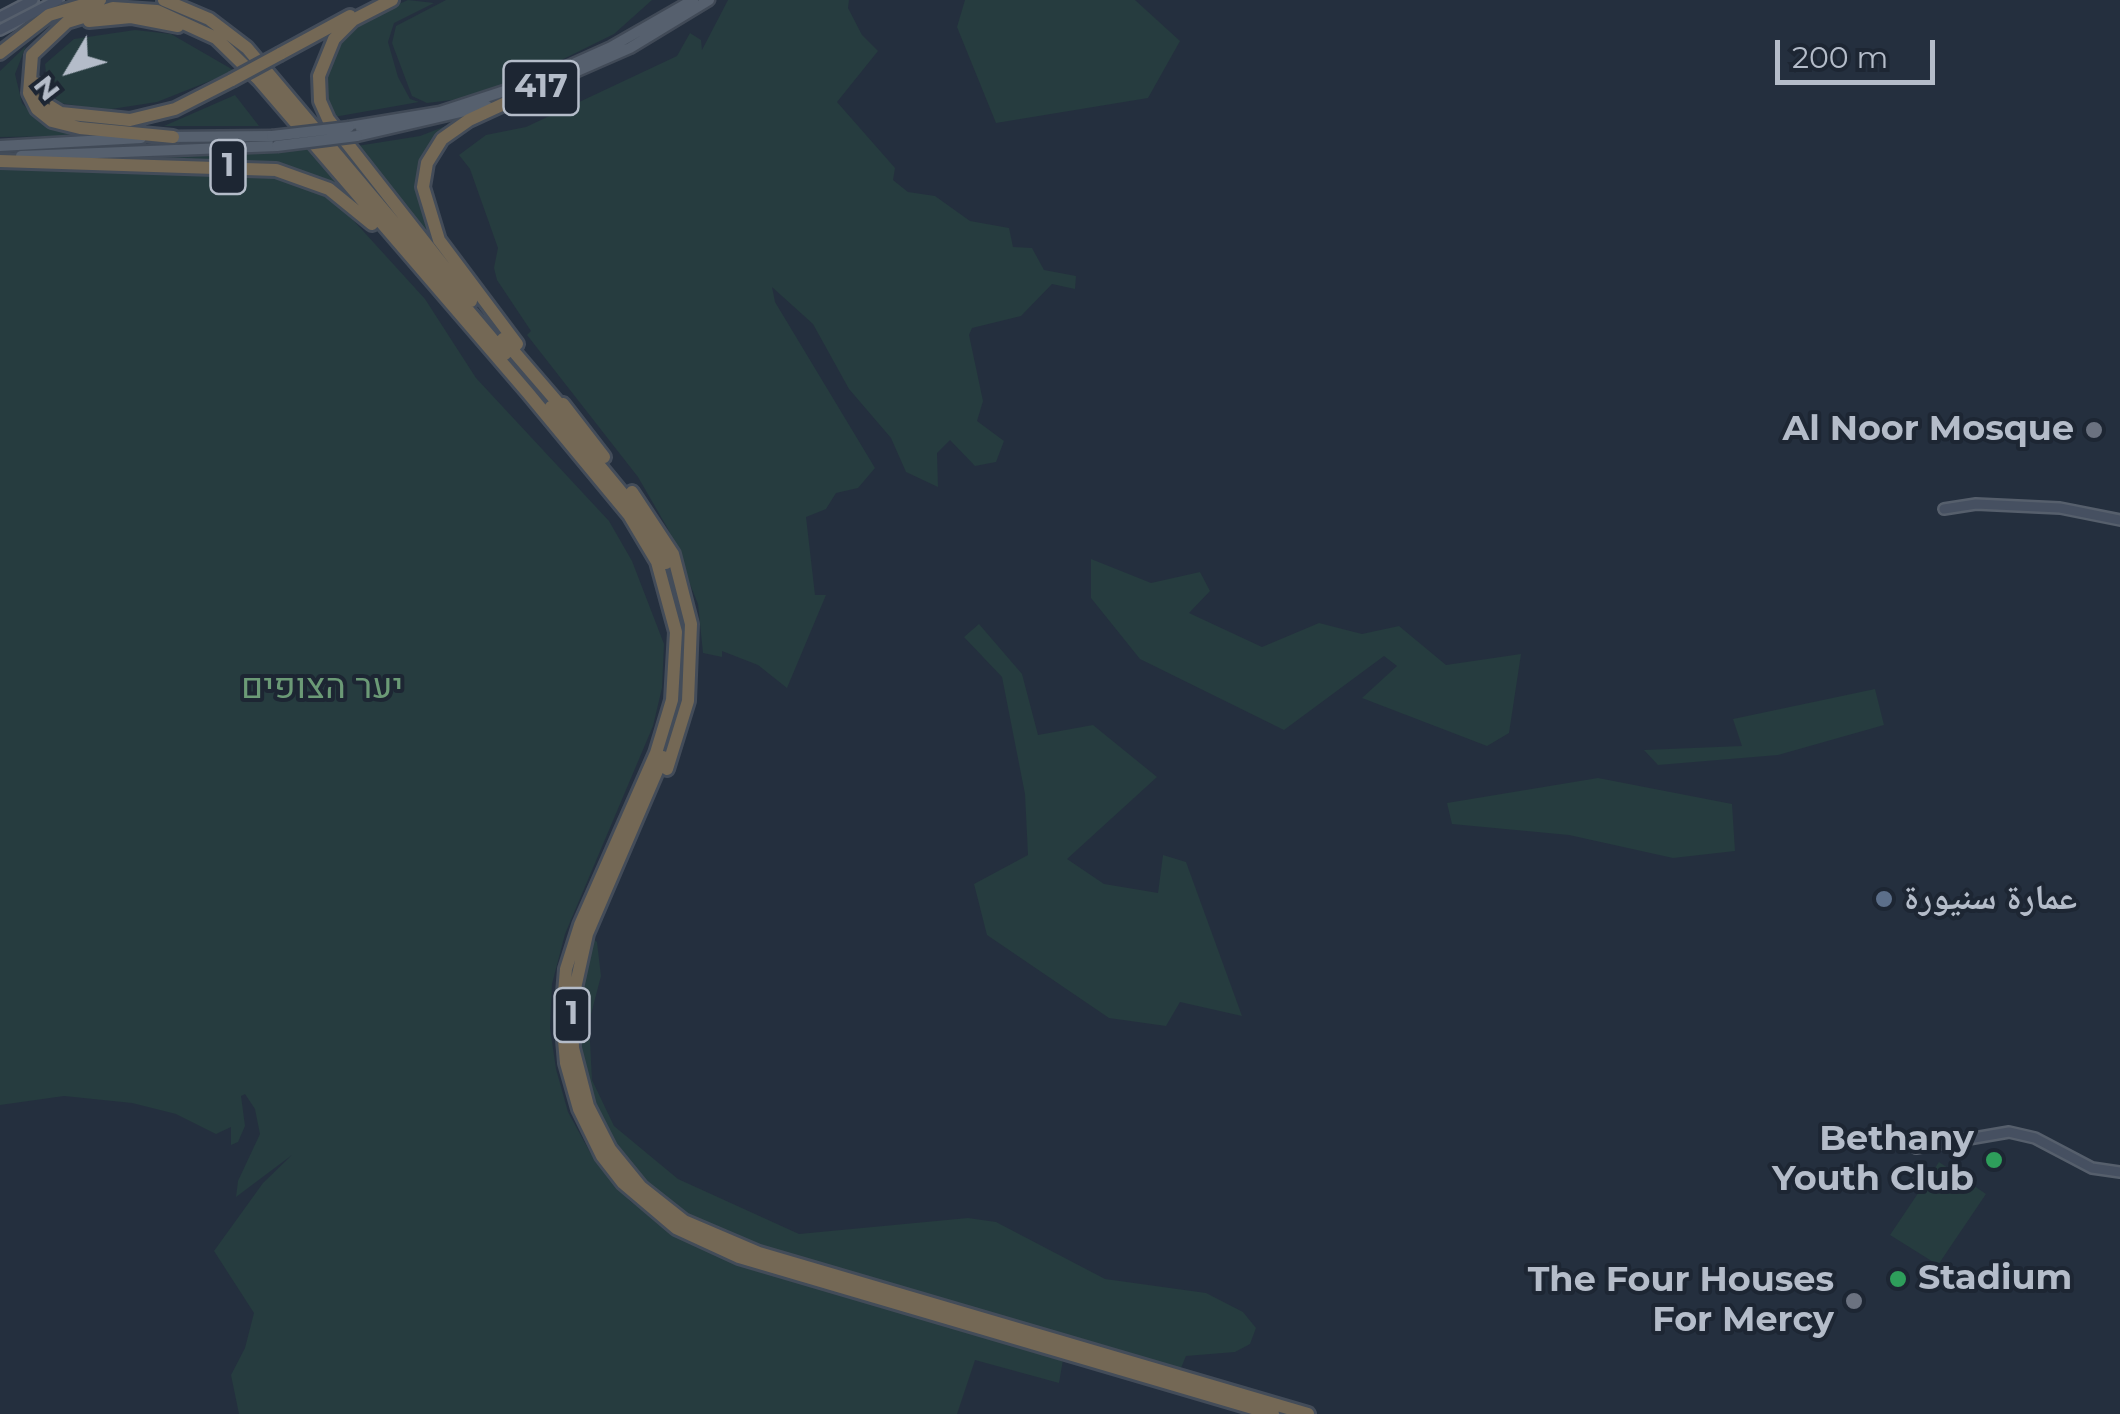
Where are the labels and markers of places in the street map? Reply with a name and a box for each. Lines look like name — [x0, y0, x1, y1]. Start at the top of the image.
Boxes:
place label: Al Noor Mosque — [1782, 409, 2074, 451]
marker: Al Noor Mosque — [2083, 419, 2105, 441]
place label: عمارة سنيورة — [1904, 878, 2077, 920]
marker: عمارة سنيورة — [1873, 888, 1895, 910]
place label: Bethany Youth Club — [1772, 1119, 1974, 1201]
marker: Bethany Youth Club — [1983, 1149, 2005, 1171]
place label: Stadium — [1918, 1258, 2072, 1300]
place label: The Four Houses For Mercy — [1528, 1260, 1834, 1342]
marker: Stadium — [1887, 1268, 1909, 1290]
marker: The Four Houses For Mercy — [1843, 1290, 1865, 1312]

